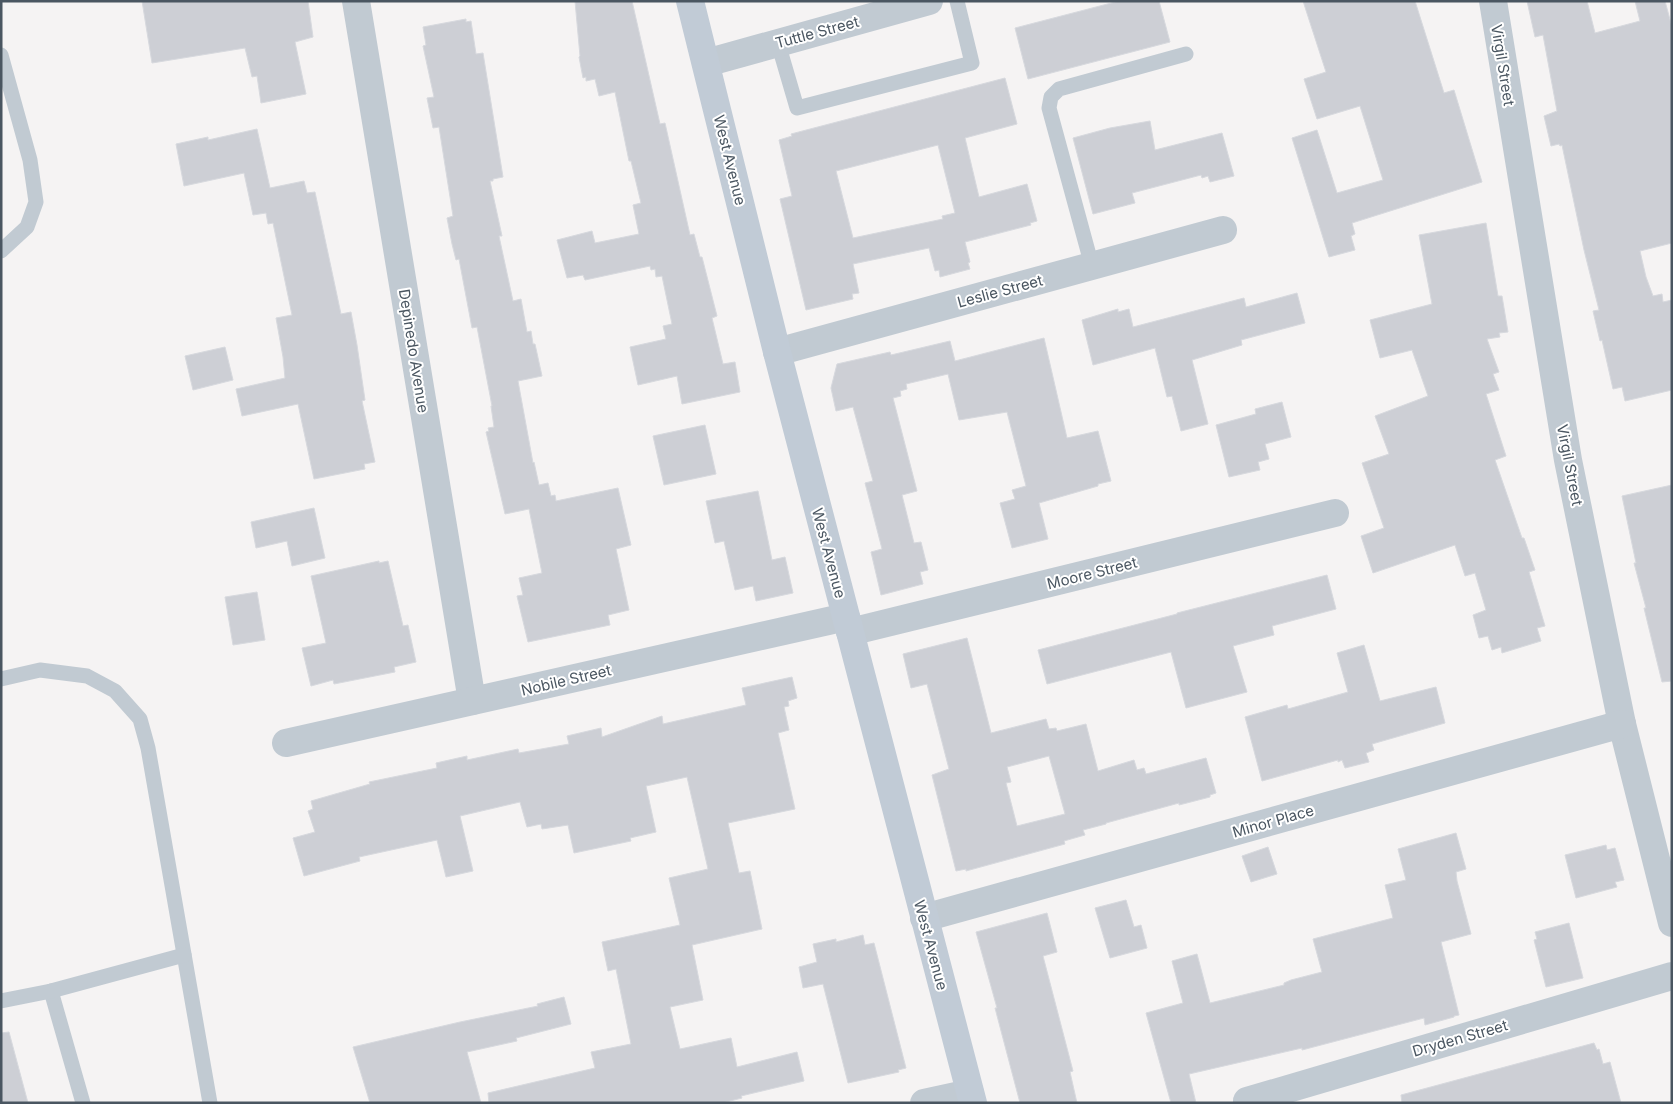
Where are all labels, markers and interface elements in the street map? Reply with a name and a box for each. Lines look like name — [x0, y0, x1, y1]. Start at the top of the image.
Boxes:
street label: Tuttle Street — [773, 12, 861, 52]
street label: Virgil Street — [1487, 23, 1519, 107]
street label: West Avenue — [710, 113, 750, 207]
street label: Leslie Street — [955, 270, 1045, 312]
street label: Depinedo Avenue — [395, 288, 433, 414]
street label: Virgil Street — [1553, 423, 1587, 507]
street label: West Avenue — [808, 506, 850, 600]
street label: Moore Street — [1045, 553, 1139, 593]
street label: Nobile Street — [519, 660, 613, 700]
street label: Minor Place — [1230, 800, 1316, 842]
street label: West Avenue — [910, 898, 952, 992]
street label: Dryden Street — [1410, 1015, 1510, 1061]

